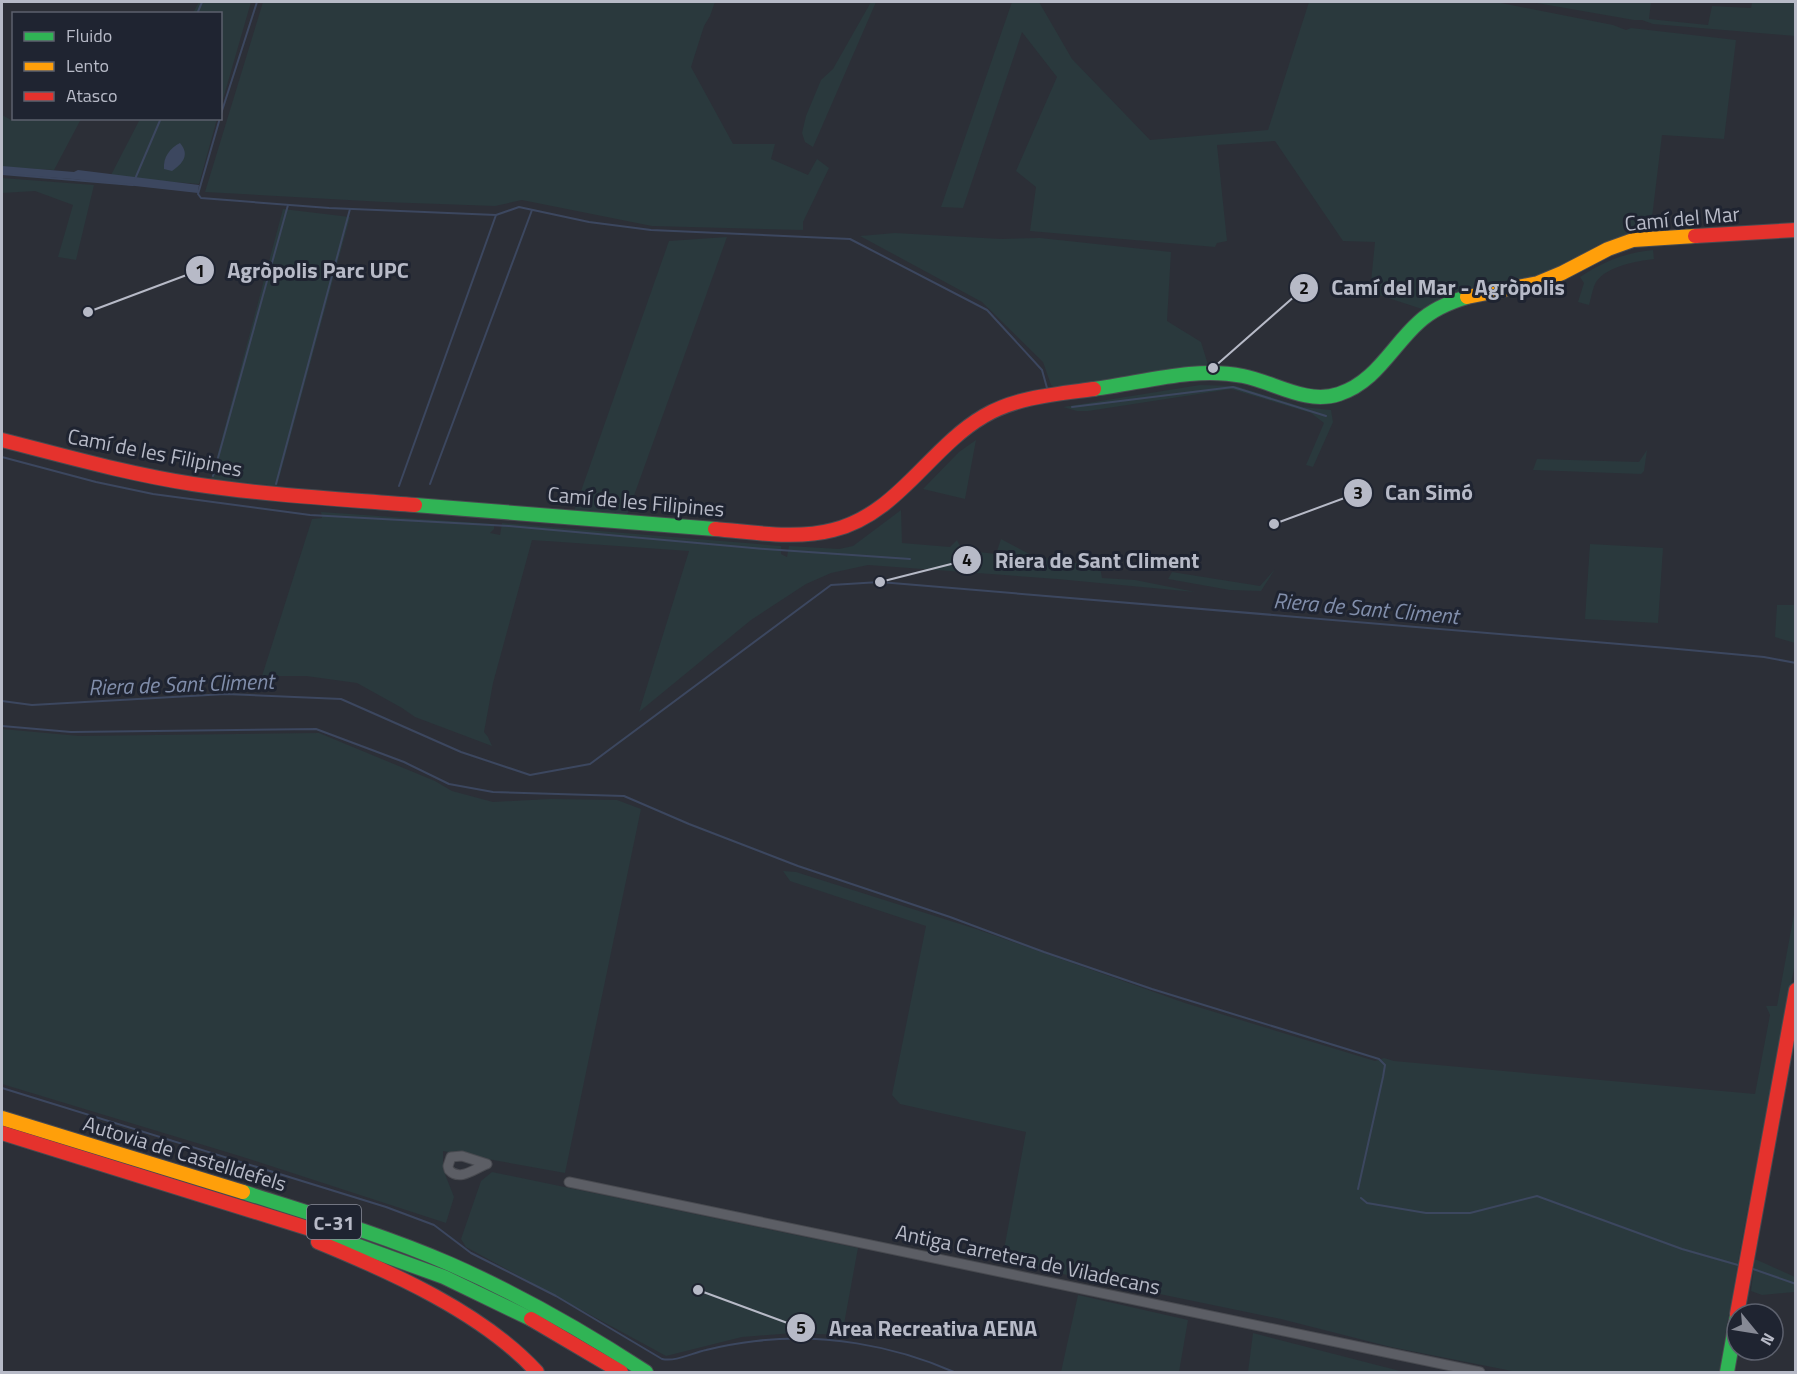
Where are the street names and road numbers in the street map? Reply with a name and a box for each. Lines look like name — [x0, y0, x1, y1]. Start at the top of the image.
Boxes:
street label: Camí del Mar — [1623, 197, 1741, 239]
street label: Camí de les Filipines — [65, 419, 245, 485]
street label: Camí de les Filipines — [546, 477, 726, 525]
street label: Autovia de Castelldefels — [79, 1107, 291, 1199]
road number: C-31 — [307, 1205, 361, 1239]
street label: Antiga Carretera de Viladecans — [893, 1215, 1163, 1303]

